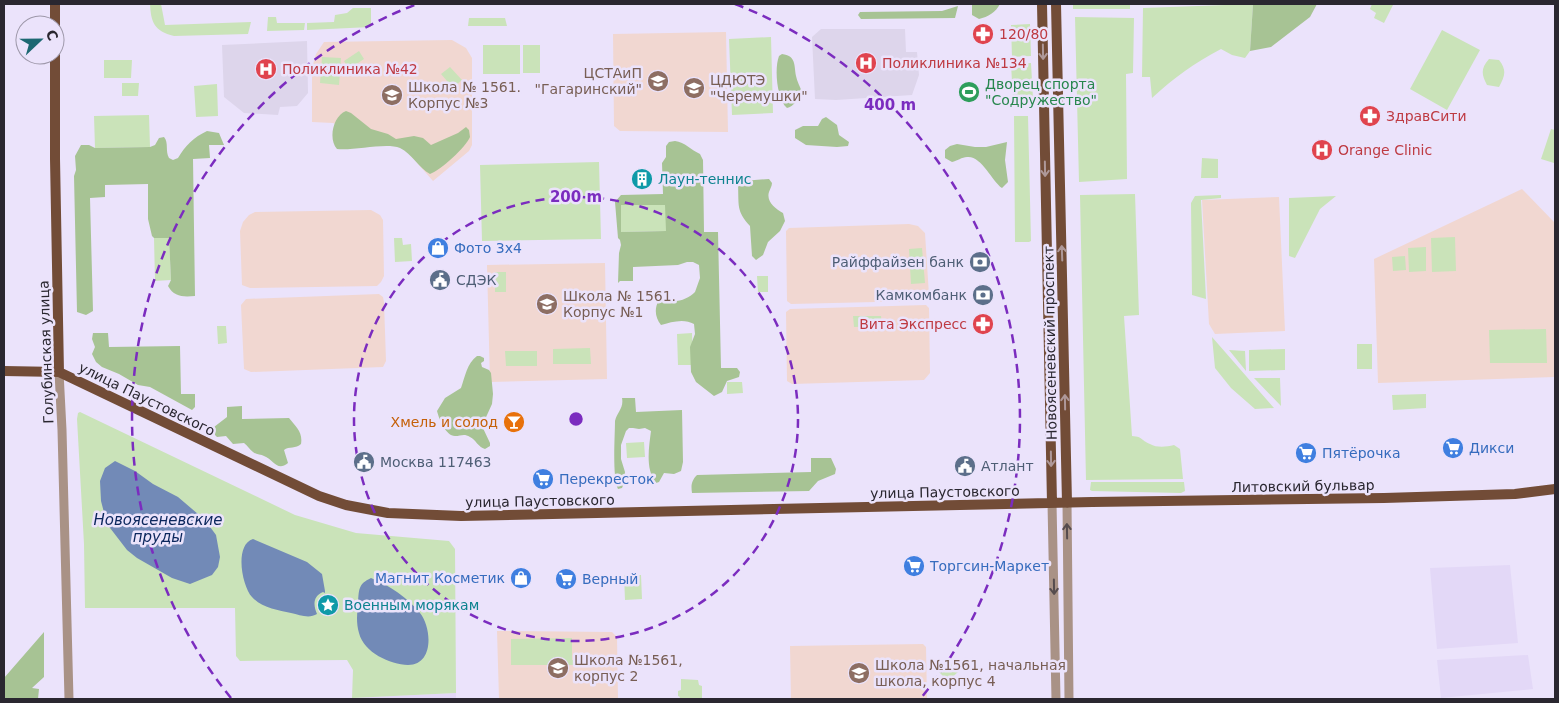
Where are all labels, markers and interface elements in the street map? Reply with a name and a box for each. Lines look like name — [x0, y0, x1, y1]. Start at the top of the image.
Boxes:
north arrow — [15, 15, 65, 65]
pharmacy icon: 120/80 — [971, 22, 995, 46]
place label: 120/80 — [999, 26, 1048, 42]
text: С — [43, 27, 61, 43]
one-way arrow — [1038, 44, 1048, 60]
hospital icon: Поликлиника №134 — [854, 51, 878, 75]
place label: Поликлиника №134 — [882, 55, 1027, 71]
hospital icon: Поликлиника №42 — [254, 57, 278, 81]
place label: Поликлиника №42 — [282, 61, 418, 77]
place label: ЦСТАиП "Гагаринский" — [535, 65, 642, 97]
school or university icon: ЦСТАиП "Гагаринский" — [646, 69, 670, 93]
place label: ЦДЮТЭ "Черемушки" — [710, 72, 808, 104]
school or university icon: ЦДЮТЭ "Черемушки" — [682, 76, 706, 100]
place label: Дворец спорта "Содружество" — [985, 76, 1097, 108]
place label: Школа № 1561. Корпус №3 — [408, 79, 521, 111]
sports icon: Дворец спорта "Содружество" — [957, 80, 981, 104]
school or university icon: Школа № 1561. Корпус №3 — [380, 83, 404, 107]
text: 400 m — [864, 96, 916, 114]
pharmacy icon: ЗдравСити — [1358, 104, 1382, 128]
place label: ЗдравСити — [1386, 108, 1467, 124]
hospital icon: Orange Clinic — [1310, 138, 1334, 162]
place label: Orange Clinic — [1338, 142, 1432, 158]
one-way arrow — [1040, 160, 1050, 176]
building icon: Лаун-теннис — [630, 167, 654, 191]
place label: Лаун-теннис — [658, 171, 751, 187]
text: 200 m — [550, 188, 602, 206]
shop icon: Фото 3х4 — [426, 236, 450, 260]
place label: Фото 3х4 — [454, 240, 522, 256]
street label: Новоясеневский проспект — [1040, 246, 1060, 440]
one-way arrow — [1058, 246, 1067, 262]
bank icon: Райффайзен банк — [968, 250, 992, 274]
place label: Райффайзен банк — [832, 254, 964, 270]
public building icon: СДЭК — [428, 268, 452, 292]
place label: СДЭК — [456, 272, 496, 288]
street label: Голубинская улица — [36, 280, 56, 424]
bank icon: Камкомбанк — [971, 283, 995, 307]
place label: Камкомбанк — [876, 287, 967, 303]
place label: Школа № 1561. Корпус №1 — [563, 288, 676, 320]
school or university icon: Школа № 1561. Корпус №1 — [535, 292, 559, 316]
pharmacy icon: Вита Экспресс — [971, 312, 995, 336]
place label: Вита Экспресс — [859, 316, 967, 332]
street label: улица Паустовского — [76, 359, 218, 439]
one-way arrow — [1060, 394, 1070, 410]
bar icon: Хмель и солод — [502, 410, 526, 434]
centre of rings — [567, 410, 585, 428]
place label: Хмель и солод — [391, 414, 498, 430]
supermarket icon: Дикси — [1441, 436, 1465, 460]
place label: Дикси — [1469, 440, 1514, 456]
supermarket icon: Пятёрочка — [1294, 441, 1318, 465]
place label: Пятёрочка — [1322, 445, 1400, 461]
public building icon: Москва 117463 — [352, 450, 376, 474]
one-way arrow — [1046, 450, 1056, 466]
place label: Москва 117463 — [380, 454, 492, 470]
public building icon: Атлант — [953, 454, 977, 478]
place label: Атлант — [981, 458, 1034, 474]
supermarket icon: Перекресток — [531, 467, 555, 491]
place label: Перекресток — [559, 471, 654, 487]
street label: Литовский бульвар — [1231, 477, 1375, 495]
street label: улица Паустовского — [870, 483, 1020, 501]
street label: улица Паустовского — [465, 492, 615, 510]
water label: Новоясеневские пруды — [93, 511, 223, 546]
one-way arrow — [1062, 523, 1072, 539]
supermarket icon: Торгсин-Маркет — [902, 554, 926, 578]
place label: Торгсин-Маркет — [929, 558, 1049, 574]
shop icon: Магнит Косметик — [509, 566, 533, 590]
supermarket icon: Верный — [554, 567, 578, 591]
place label: Магнит Косметик — [375, 570, 505, 586]
place label: Верный — [582, 571, 638, 587]
one-way arrow — [1049, 579, 1058, 595]
place icon: Военным морякам — [316, 593, 340, 617]
place label: Военным морякам — [344, 597, 479, 613]
place label: Школа №1561, корпус 2 — [574, 652, 683, 684]
school or university icon: Школа №1561, корпус 2 — [546, 656, 570, 680]
place label: Школа №1561, начальная школа, корпус 4 — [875, 657, 1066, 689]
school or university icon: Школа №1561, начальная школа, корпус 4 — [847, 661, 871, 685]

